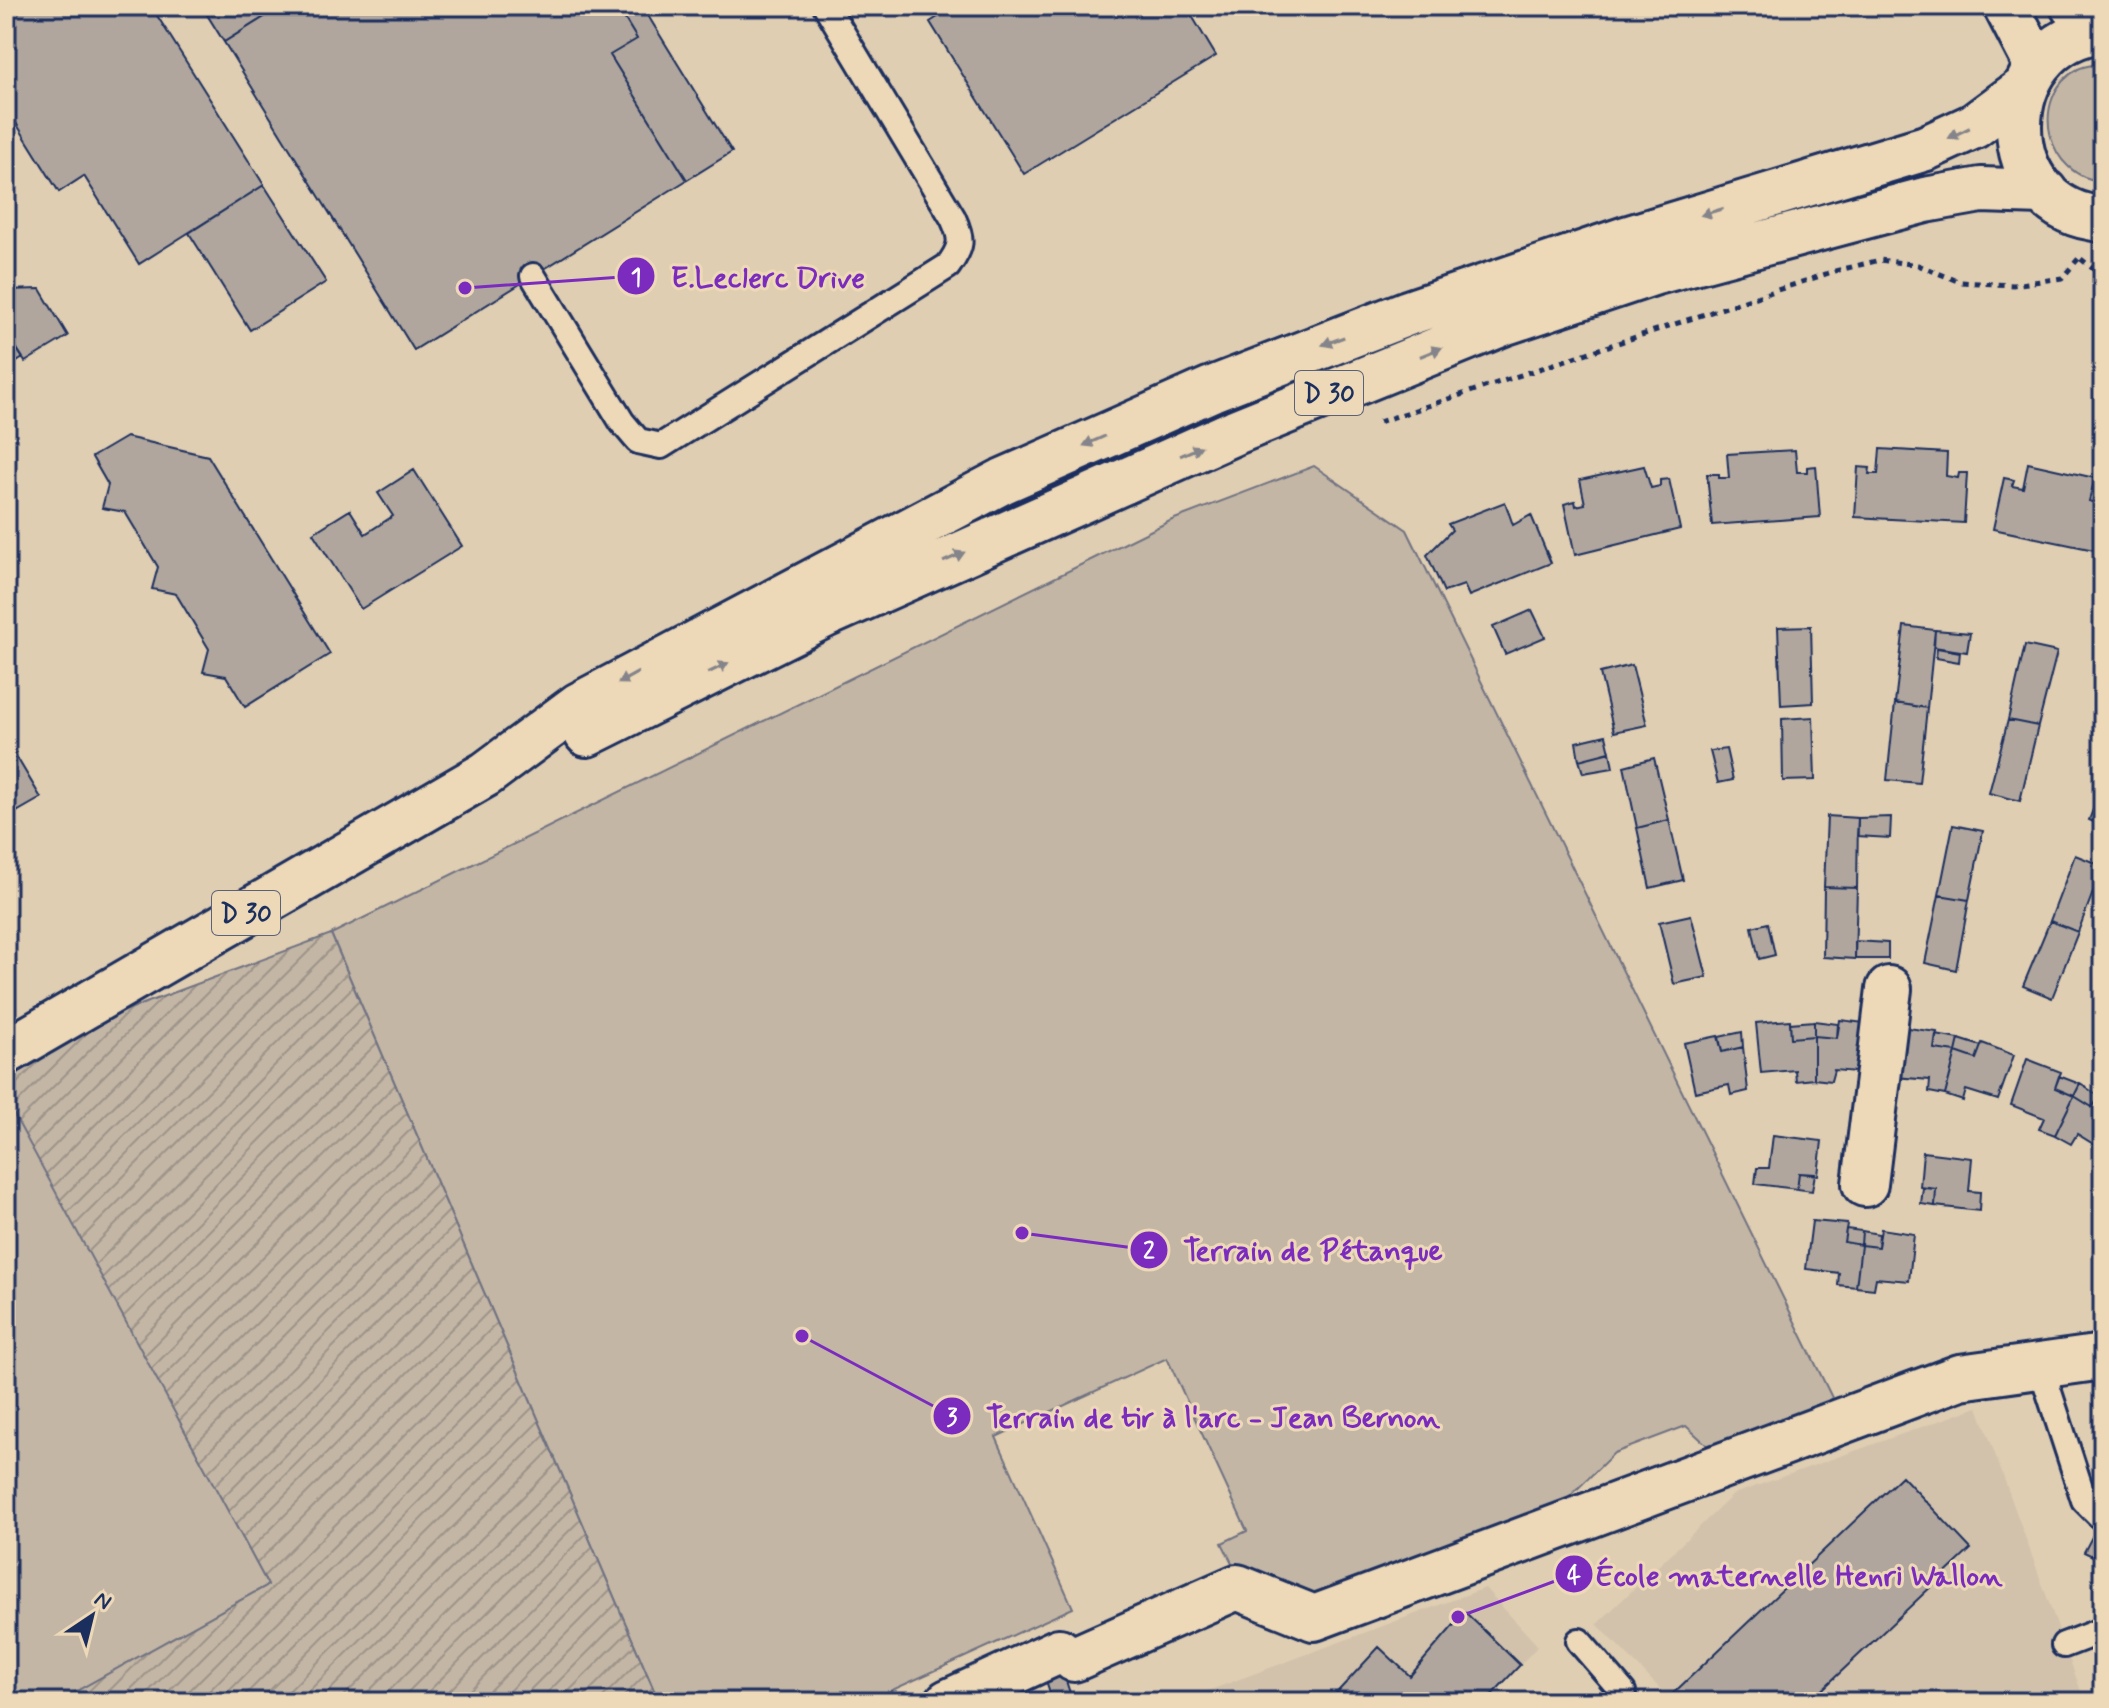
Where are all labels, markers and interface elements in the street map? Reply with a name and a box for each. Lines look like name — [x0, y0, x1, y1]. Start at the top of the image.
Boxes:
one-way arrow — [1948, 126, 1971, 140]
one-way arrow — [1700, 206, 1724, 219]
callout: E.Leclerc Drive — [616, 249, 880, 303]
text: E.Leclerc Drive — [671, 259, 865, 298]
text: 1 — [631, 263, 641, 294]
one-way arrow — [1321, 335, 1345, 347]
one-way arrow — [1419, 345, 1443, 358]
road number: D 30 — [1295, 371, 1363, 415]
one-way arrow — [1082, 435, 1106, 448]
one-way arrow — [1179, 445, 1203, 458]
one-way arrow — [942, 550, 965, 564]
one-way arrow — [707, 661, 730, 674]
one-way arrow — [616, 671, 639, 685]
road number: D 30 — [212, 891, 280, 935]
callout: Terrain de Pétanque — [1129, 1223, 1457, 1277]
text: Terrain de Pétanque — [1183, 1232, 1443, 1271]
text: 2 — [1143, 1236, 1155, 1267]
callout: Terrain de tir à l'arc - Jean Bernon — [932, 1389, 1454, 1443]
text: Terrain de tir à l'arc - Jean Bernon — [986, 1399, 1441, 1438]
text: 3 — [947, 1403, 958, 1434]
callout: École maternelle Henri Wallon — [1554, 1547, 2003, 1601]
text: École maternelle Henri Wallon — [1595, 1557, 2003, 1596]
text: 4 — [1567, 1561, 1581, 1592]
north arrow — [52, 1576, 132, 1656]
text: N — [88, 1586, 116, 1617]

